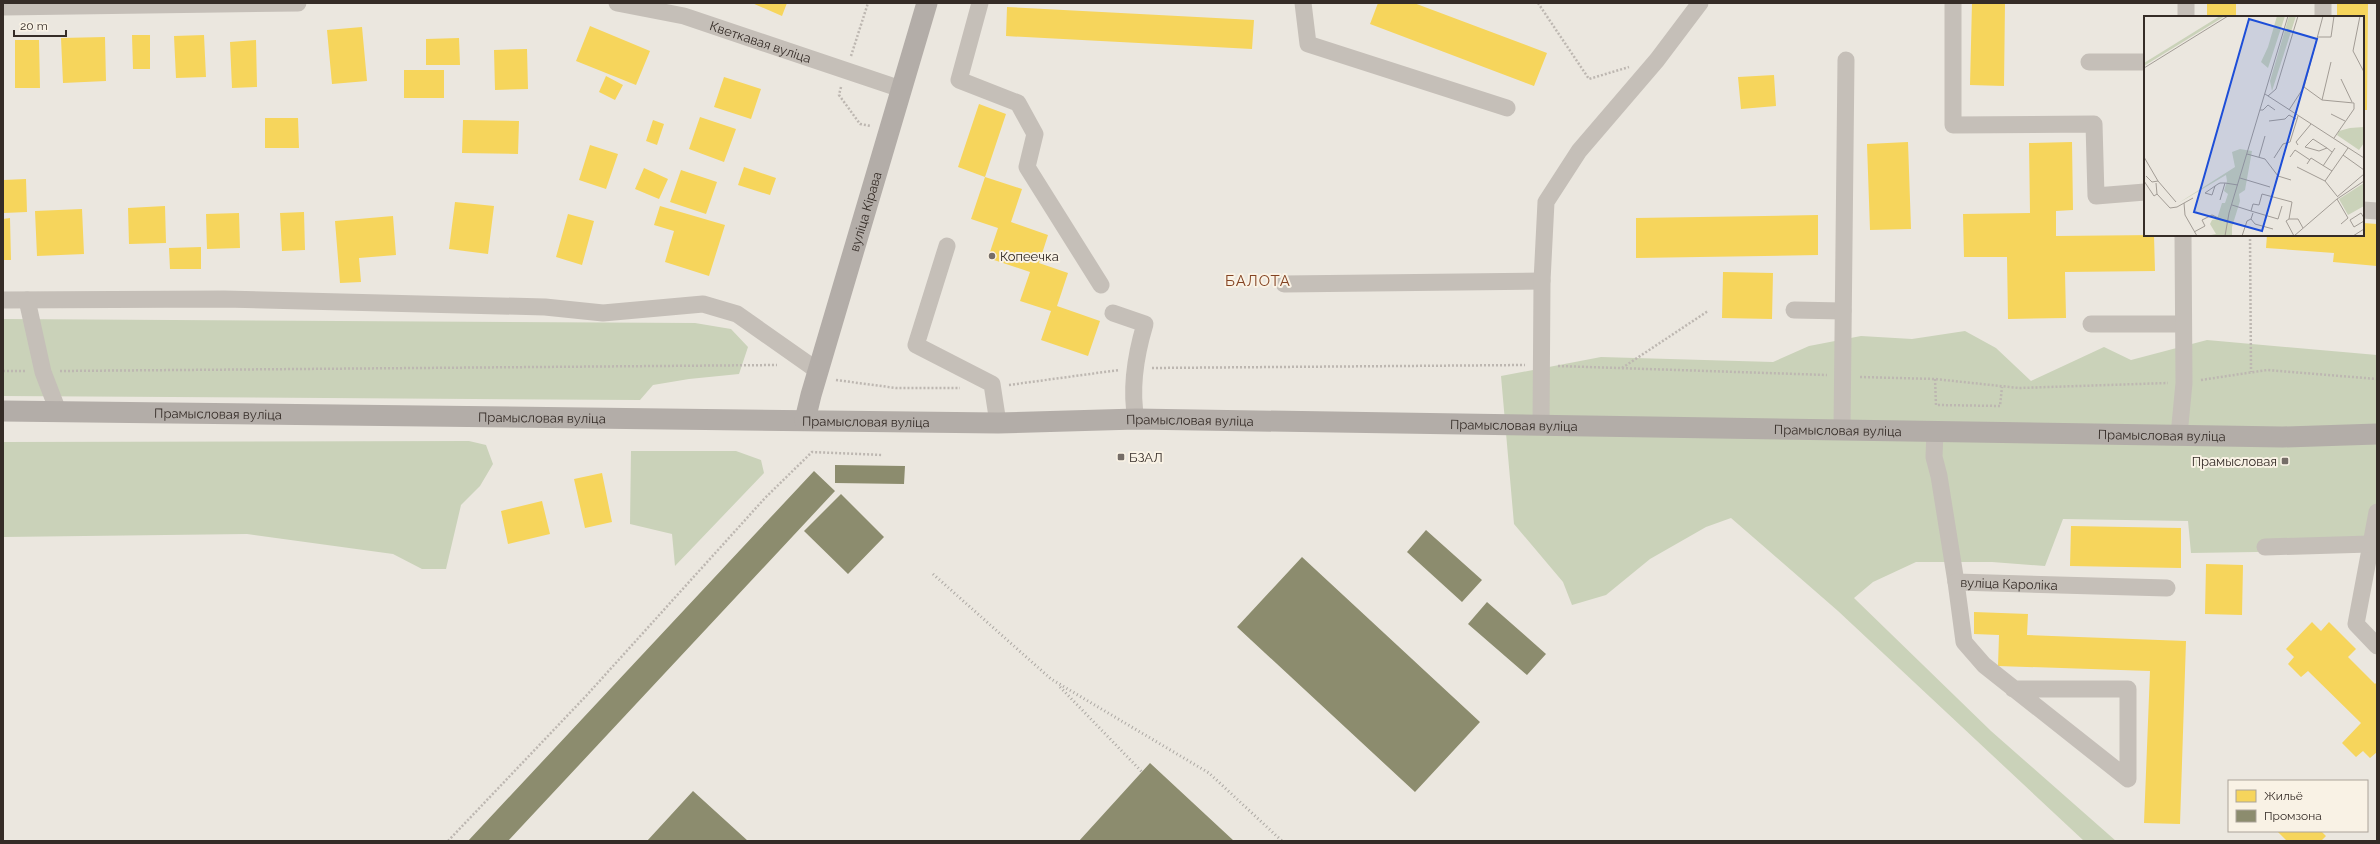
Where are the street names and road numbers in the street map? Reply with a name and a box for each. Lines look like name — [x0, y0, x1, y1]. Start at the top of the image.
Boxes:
street label: Кветкавая вуліца — [708, 18, 813, 66]
street label: вуліца Кірава — [847, 170, 885, 253]
street label: Прамысловая вуліца — [154, 406, 282, 422]
street label: Прамысловая вуліца — [478, 410, 606, 426]
street label: Прамысловая вуліца — [1126, 412, 1254, 429]
street label: Прамысловая вуліца — [802, 414, 930, 430]
street label: Прамысловая вуліца — [1450, 417, 1578, 434]
street label: Прамысловая вуліца — [1774, 422, 1902, 439]
street label: Прамысловая вуліца — [2098, 427, 2226, 444]
street label: вуліца Кароліка — [1960, 575, 2058, 593]

